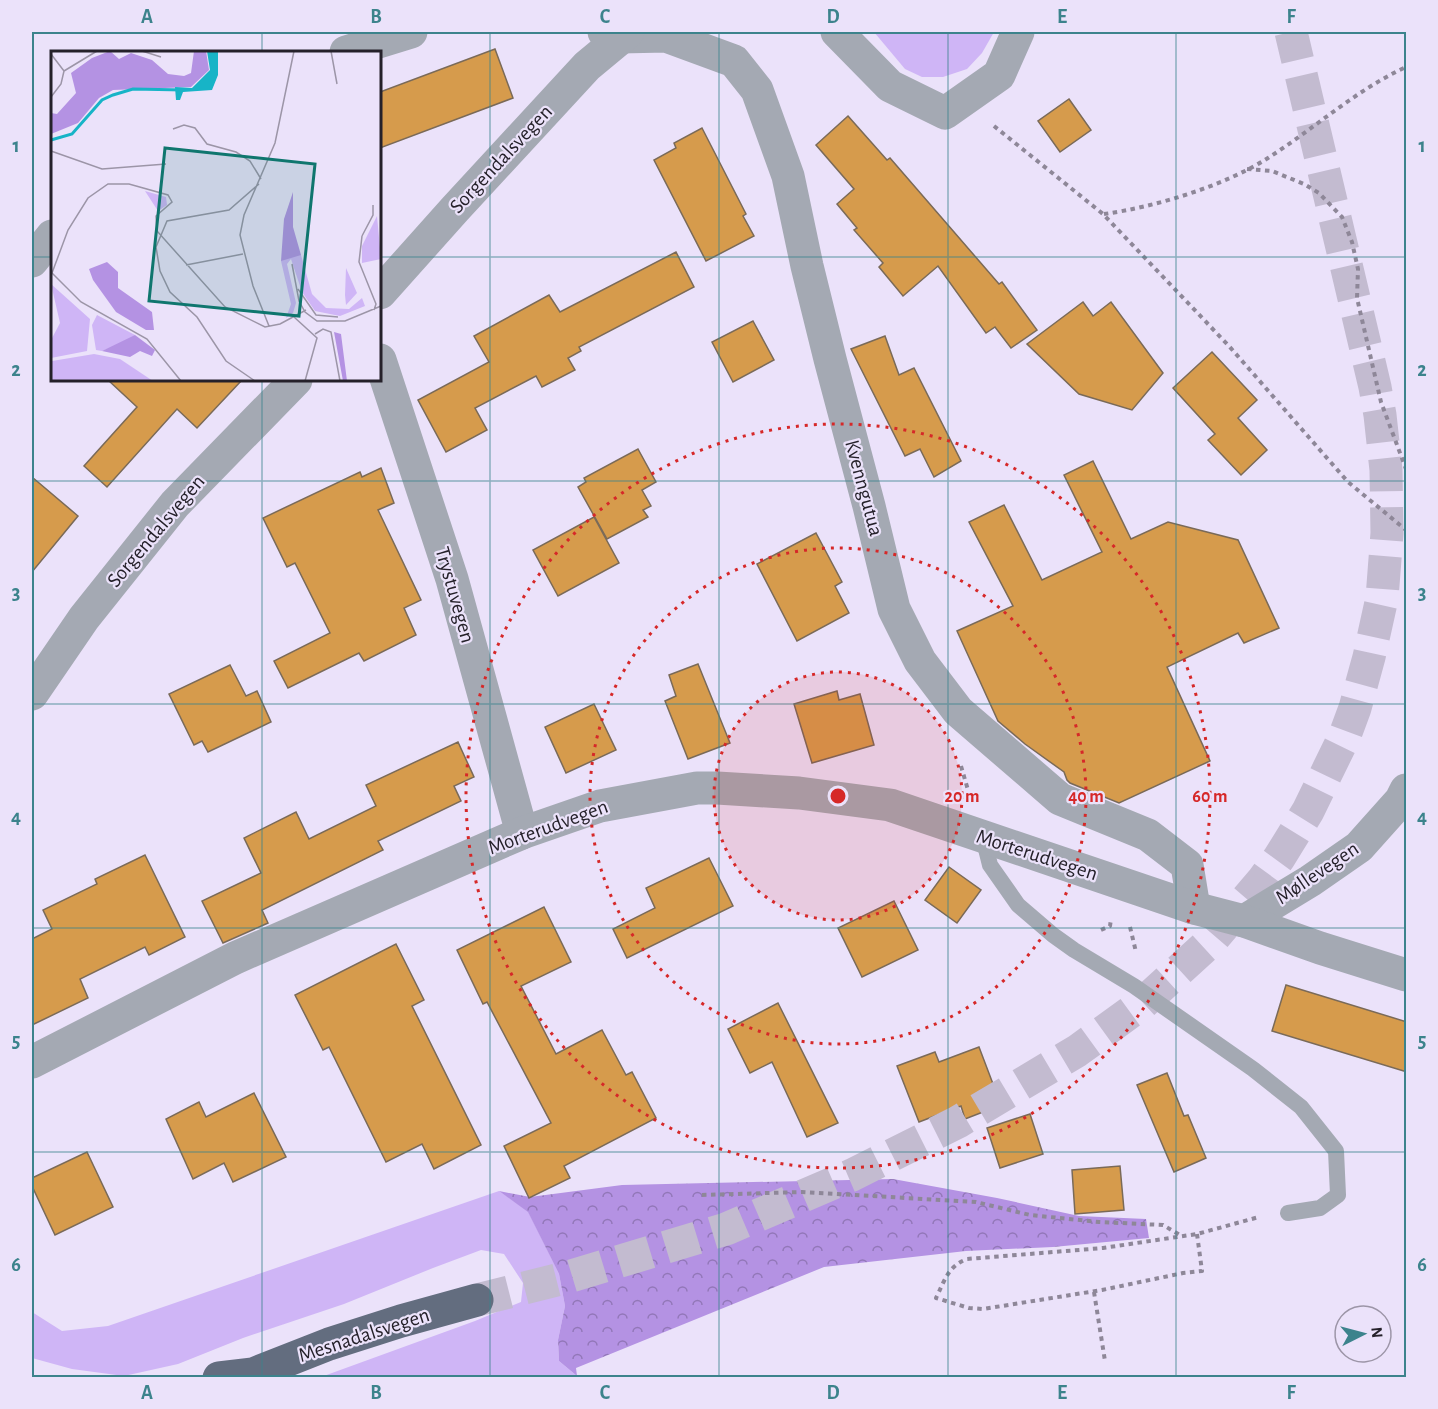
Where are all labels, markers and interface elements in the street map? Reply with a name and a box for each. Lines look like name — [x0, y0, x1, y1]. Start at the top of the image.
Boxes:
text: A — [141, 7, 153, 27]
text: B — [370, 7, 382, 27]
text: C — [600, 7, 611, 27]
text: D — [826, 7, 840, 27]
text: E — [1057, 7, 1067, 27]
text: F — [1286, 7, 1296, 27]
inset map — [51, 51, 381, 381]
street label: Sorgendalsvegen — [446, 101, 556, 217]
text: 1 — [12, 136, 20, 156]
text: 1 — [1418, 136, 1426, 156]
text: 2 — [11, 360, 21, 380]
text: 2 — [1417, 360, 1427, 380]
street label: Kvenngutua — [841, 438, 887, 539]
street label: Sorgendalsvegen — [103, 471, 209, 591]
street label: Trystuvegen — [431, 545, 479, 645]
text: 3 — [12, 583, 20, 603]
text: 3 — [1418, 583, 1426, 603]
centre of rings — [828, 786, 848, 806]
text: 20 m — [944, 788, 980, 806]
text: 40 m — [1068, 788, 1104, 806]
text: 60 m — [1192, 788, 1228, 806]
street label: Morterudvegen — [485, 796, 611, 858]
text: 4 — [11, 807, 21, 827]
text: 4 — [1417, 807, 1427, 827]
street label: Morterudvegen — [974, 826, 1100, 884]
street label: Møllevegen — [1272, 838, 1362, 908]
text: 5 — [12, 1031, 20, 1051]
text: 5 — [1418, 1031, 1426, 1051]
text: 6 — [11, 1255, 21, 1275]
text: 6 — [1417, 1255, 1427, 1275]
street label: Mesnadalsvegen — [296, 1304, 432, 1366]
north arrow — [1333, 1304, 1393, 1364]
text: N — [1368, 1326, 1385, 1339]
text: A — [141, 1383, 153, 1403]
text: B — [370, 1383, 382, 1403]
text: C — [600, 1383, 611, 1403]
text: D — [826, 1383, 840, 1403]
text: E — [1057, 1383, 1067, 1403]
text: F — [1286, 1383, 1296, 1403]

